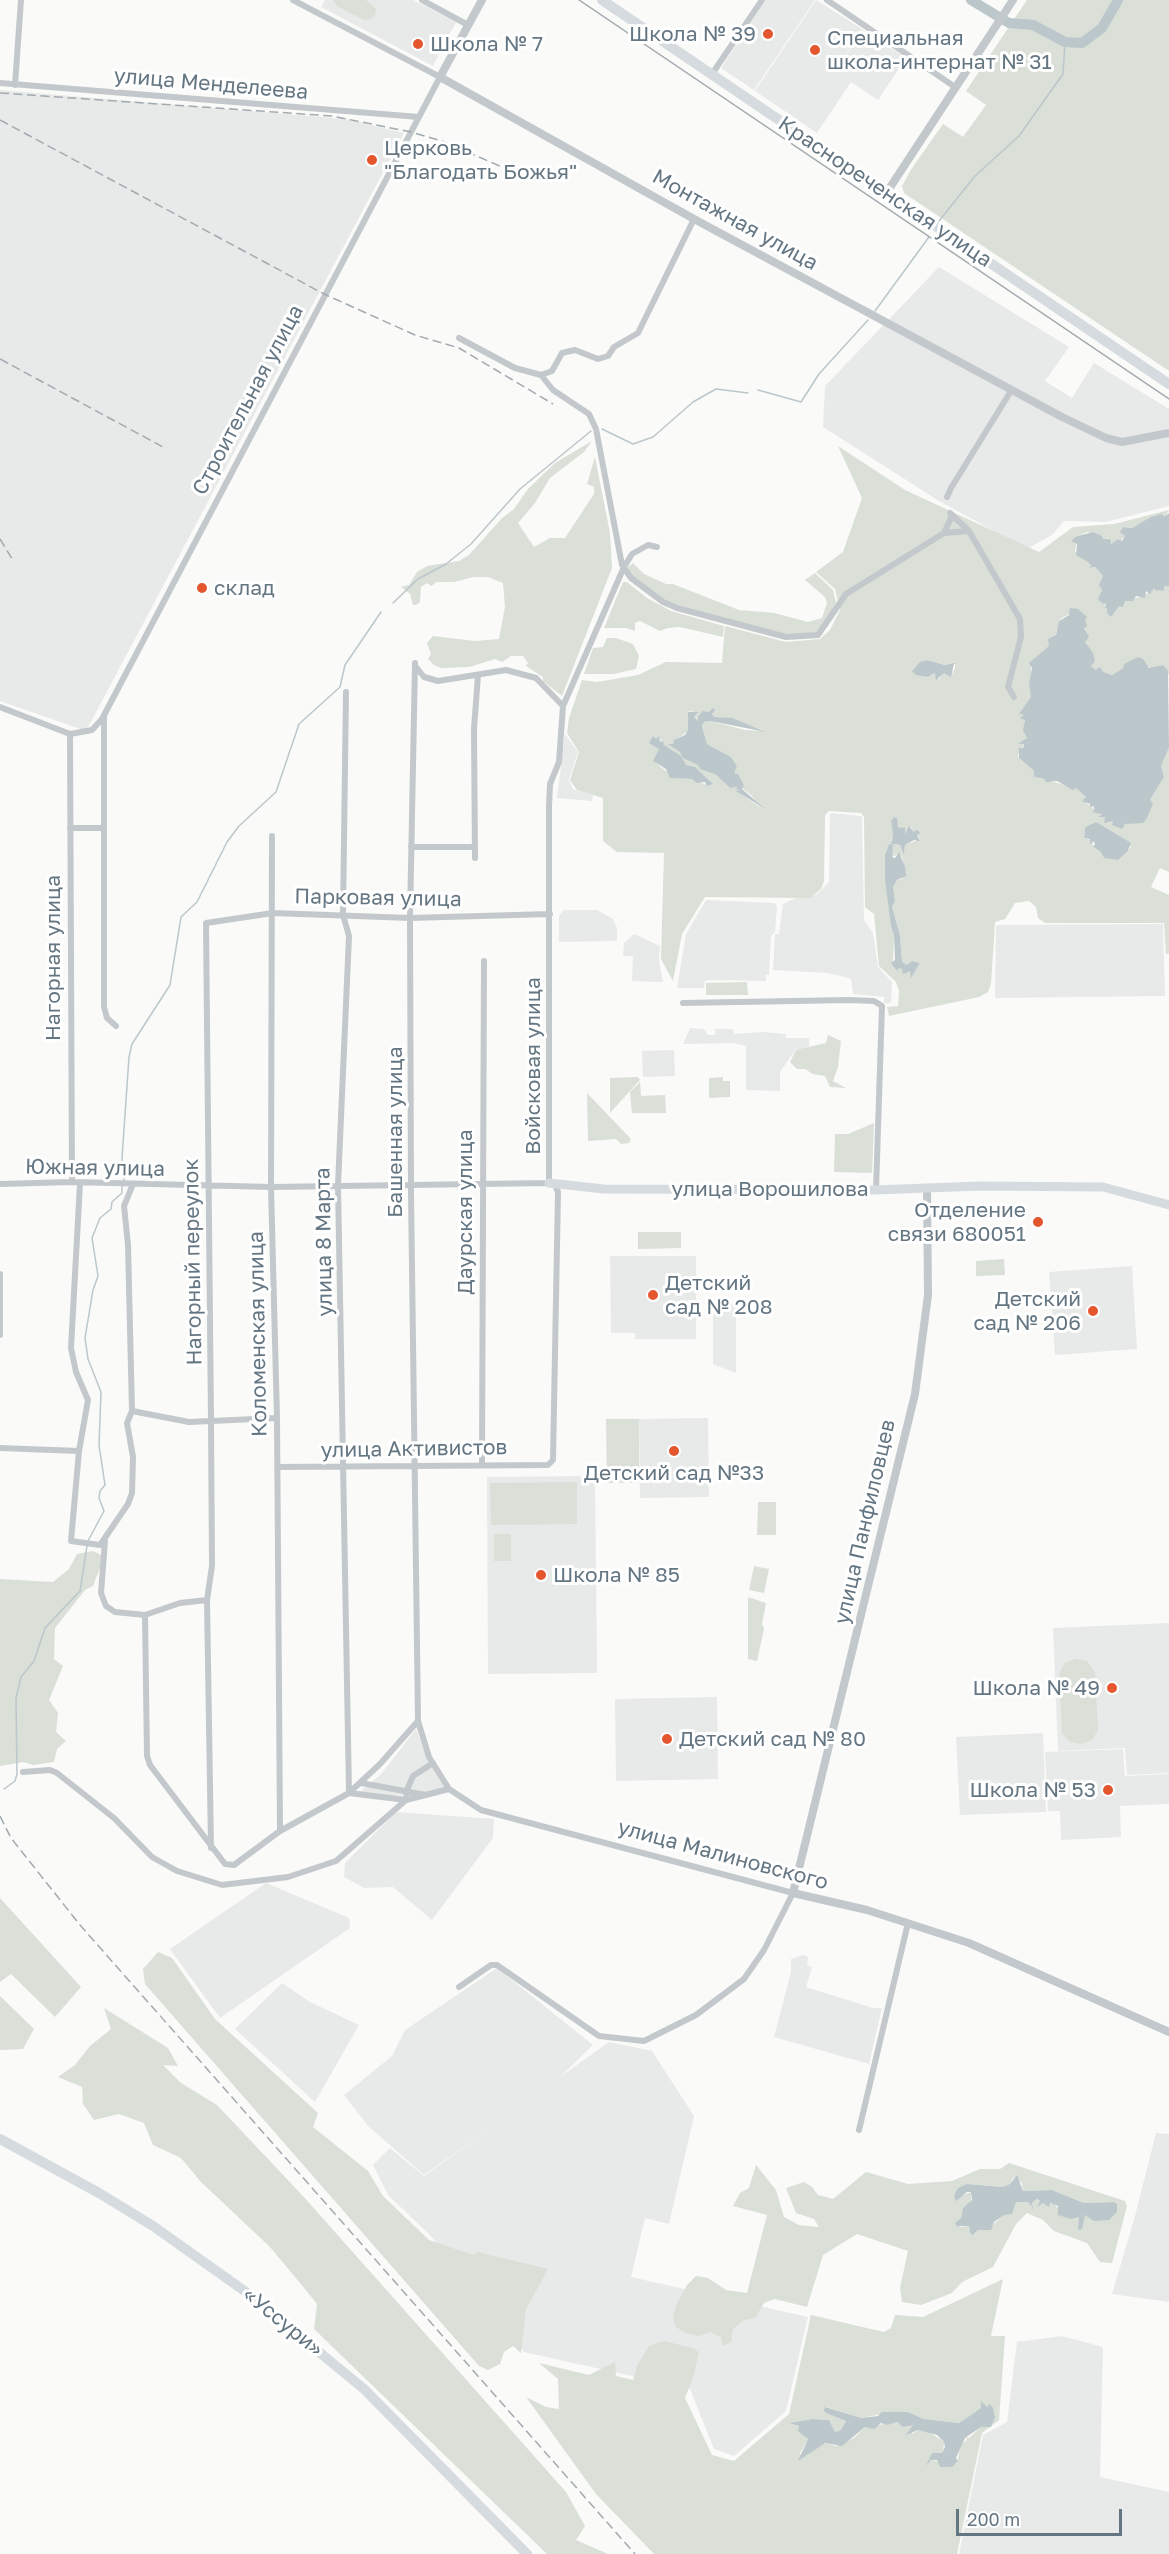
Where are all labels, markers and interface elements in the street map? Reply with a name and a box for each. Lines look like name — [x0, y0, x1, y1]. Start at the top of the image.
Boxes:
place label: Школа № 39 — [629, 21, 756, 47]
place label: Специальная школа-интернат № 31 — [827, 25, 1052, 75]
marker: Школа № 39 — [761, 27, 775, 41]
place label: Школа № 7 — [430, 31, 543, 57]
marker: Школа № 7 — [411, 37, 425, 51]
marker: Специальная школа-интернат № 31 — [808, 43, 822, 57]
street label: улица Менделеева — [113, 63, 309, 105]
street label: Краснореченская улица — [773, 111, 997, 273]
place label: Церковь "Благодать Божья" — [384, 135, 577, 185]
marker: Церковь "Благодать Божья" — [365, 153, 379, 167]
street label: Монтажная улица — [648, 164, 822, 276]
street label: Строительная улица — [187, 301, 309, 499]
place label: склад — [214, 575, 275, 601]
marker: склад — [195, 581, 209, 595]
street label: Нагорная улица — [40, 875, 66, 1041]
street label: Парковая улица — [294, 884, 462, 912]
street label: Войсковая улица — [520, 977, 546, 1155]
street label: Башенная улица — [382, 1046, 408, 1218]
street label: Даурская улица — [452, 1129, 478, 1295]
street label: Южная улица — [25, 1154, 165, 1182]
street label: Нагорный переулок — [179, 1158, 207, 1366]
street label: улица 8 Марта — [310, 1167, 338, 1317]
street label: улица Ворошилова — [671, 1176, 869, 1202]
place label: Отделение связи 680051 — [888, 1197, 1026, 1247]
marker: Отделение связи 680051 — [1031, 1215, 1045, 1229]
street label: Коломенская улица — [244, 1231, 272, 1437]
place label: Детский сад № 208 — [665, 1270, 773, 1320]
place label: Детский сад № 206 — [974, 1286, 1081, 1336]
marker: Детский сад № 208 — [646, 1288, 660, 1302]
marker: Детский сад № 206 — [1086, 1304, 1100, 1318]
street label: улица Панфиловцев — [829, 1417, 901, 1627]
street label: улица Активистов — [320, 1435, 508, 1463]
marker: Детский сад №33 — [667, 1444, 681, 1458]
place label: Детский сад №33 — [584, 1460, 764, 1486]
place label: Школа № 85 — [553, 1562, 680, 1588]
marker: Школа № 85 — [534, 1568, 548, 1582]
place label: Школа № 49 — [972, 1675, 1100, 1701]
marker: Школа № 49 — [1105, 1681, 1119, 1695]
place label: Детский сад № 80 — [679, 1726, 866, 1752]
marker: Детский сад № 80 — [660, 1732, 674, 1746]
place label: Школа № 53 — [969, 1777, 1096, 1803]
marker: Школа № 53 — [1101, 1783, 1115, 1797]
street label: улица Малиновского — [615, 1815, 831, 1895]
street label: «Уссури» — [238, 2282, 328, 2362]
scale bar — [959, 2497, 1126, 2535]
text: 200 m — [967, 2508, 1020, 2530]

